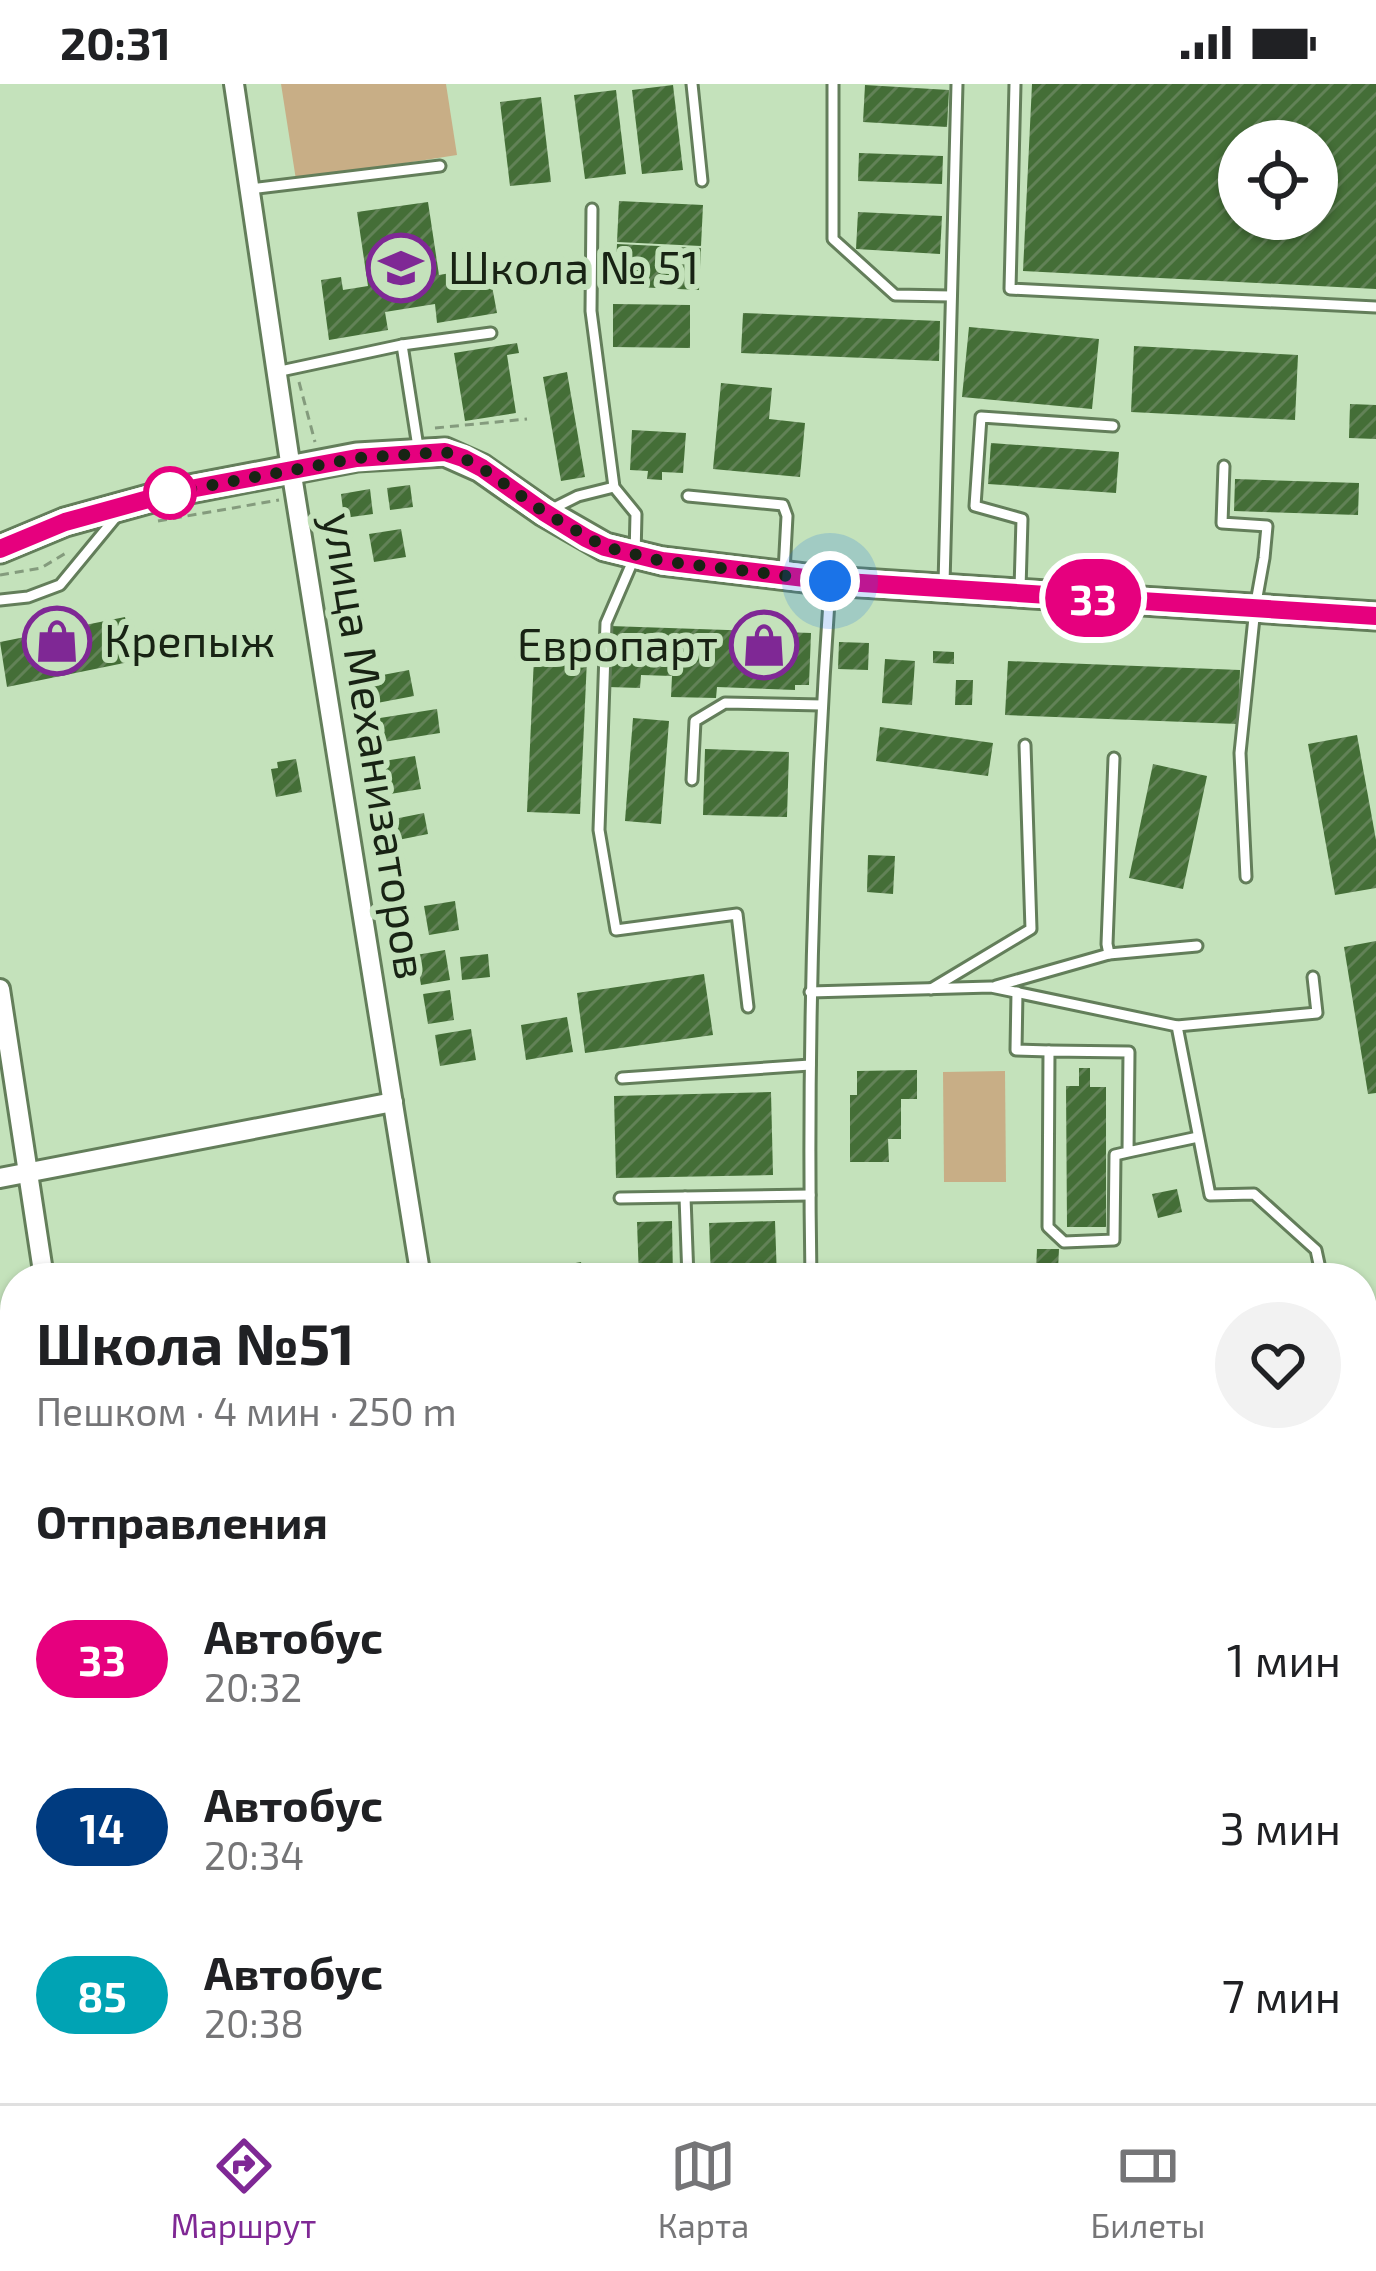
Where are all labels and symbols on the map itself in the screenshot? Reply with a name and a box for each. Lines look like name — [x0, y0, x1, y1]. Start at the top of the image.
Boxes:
school or university icon: Школа № 51 — [366, 233, 436, 303]
place label: Школа № 51 — [448, 239, 699, 293]
unlabelled marker — [145, 468, 195, 518]
street label: улица Механизаторов — [312, 509, 441, 983]
your location — [800, 551, 860, 611]
line badge: 33 — [1039, 559, 1147, 637]
shop icon: Крепыж — [22, 606, 92, 676]
shop icon: Европарт — [729, 610, 799, 680]
place label: Крепыж — [104, 612, 275, 666]
place label: Европарт — [517, 616, 718, 670]

